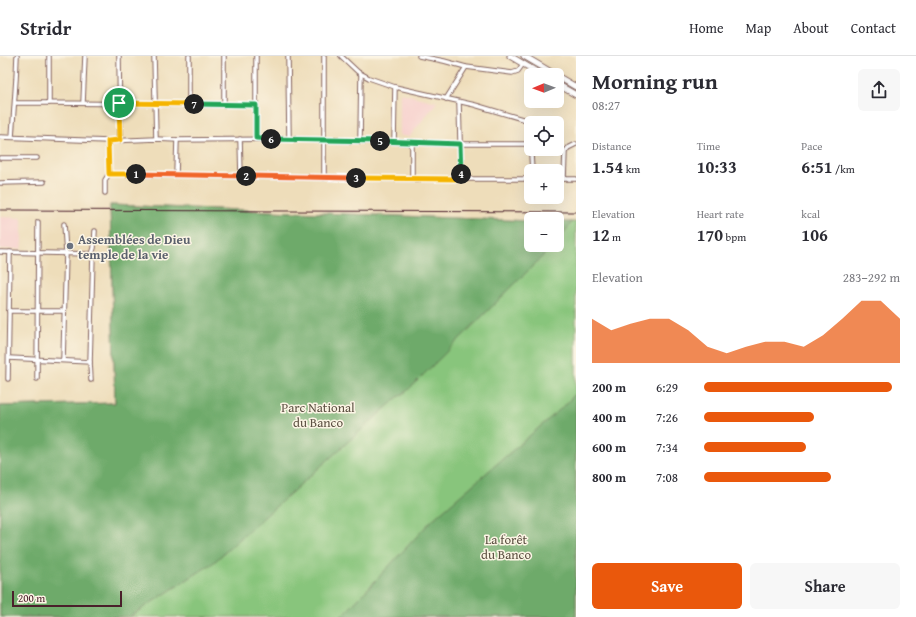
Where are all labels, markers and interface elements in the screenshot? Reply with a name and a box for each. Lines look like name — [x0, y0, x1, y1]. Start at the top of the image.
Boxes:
text: Stridr — [20, 14, 71, 42]
text: Home — [689, 18, 724, 38]
text: Map — [746, 18, 771, 38]
text: About — [793, 18, 829, 38]
text: Contact — [851, 18, 896, 38]
text: Morning run — [592, 65, 718, 97]
north arrow — [524, 68, 564, 108]
map controls — [524, 68, 564, 252]
button: share — [858, 69, 900, 111]
pin — [102, 86, 136, 120]
icon: arrive — [108, 92, 130, 114]
pin: 7 — [184, 94, 204, 114]
text: 7 — [191, 96, 197, 112]
text: 08:27 — [592, 96, 620, 115]
button: locate — [524, 116, 564, 156]
pin: 6 — [261, 129, 281, 149]
text: 6 — [268, 131, 274, 147]
pin: 5 — [370, 131, 390, 151]
text: 5 — [377, 133, 383, 149]
text: Distance — [592, 138, 631, 154]
text: Time — [697, 138, 720, 154]
text: Pace — [801, 138, 822, 154]
text: 1.54 — [592, 154, 623, 179]
text: 10:33 — [697, 154, 737, 179]
text: 6:51 — [801, 154, 833, 179]
text: km — [623, 161, 640, 177]
text: /km — [833, 161, 855, 177]
pin: 1 — [126, 164, 146, 184]
pin: 4 — [451, 164, 471, 184]
button: + — [524, 164, 564, 204]
text: 1 — [133, 166, 139, 182]
pin: 2 — [236, 166, 256, 186]
text: 4 — [458, 166, 464, 182]
text: 2 — [243, 168, 249, 184]
pin: 3 — [346, 168, 366, 188]
text: 3 — [353, 170, 359, 186]
text: Elevation — [592, 206, 635, 222]
text: Heart rate — [697, 206, 744, 222]
text: kcal — [801, 206, 820, 222]
button: − — [524, 212, 564, 252]
text: 12 — [592, 222, 610, 247]
text: 170 — [697, 222, 723, 247]
text: 106 — [801, 222, 828, 247]
text: m — [610, 229, 621, 245]
text: bpm — [723, 229, 746, 245]
place label: Assemblées de Dieu temple de la vie — [78, 230, 191, 264]
marker: Assemblées de Dieu temple de la vie — [65, 241, 75, 251]
text: Elevation — [592, 268, 643, 287]
text: 283–292 m — [843, 268, 900, 287]
text: 200 m — [592, 378, 626, 397]
text: 6:29 — [656, 378, 678, 397]
park label: Parc National du Banco — [281, 398, 355, 432]
text: 400 m — [592, 408, 626, 427]
text: 7:26 — [656, 408, 678, 427]
text: 600 m — [592, 438, 626, 457]
text: 7:34 — [656, 438, 678, 457]
text: 800 m — [592, 468, 626, 487]
text: 7:08 — [656, 468, 678, 487]
park label: La forêt du Banco — [481, 530, 531, 564]
button: Save — [592, 563, 742, 609]
button: Share — [750, 563, 900, 609]
scale bar — [12, 589, 122, 608]
text: 200 m — [18, 590, 45, 606]

